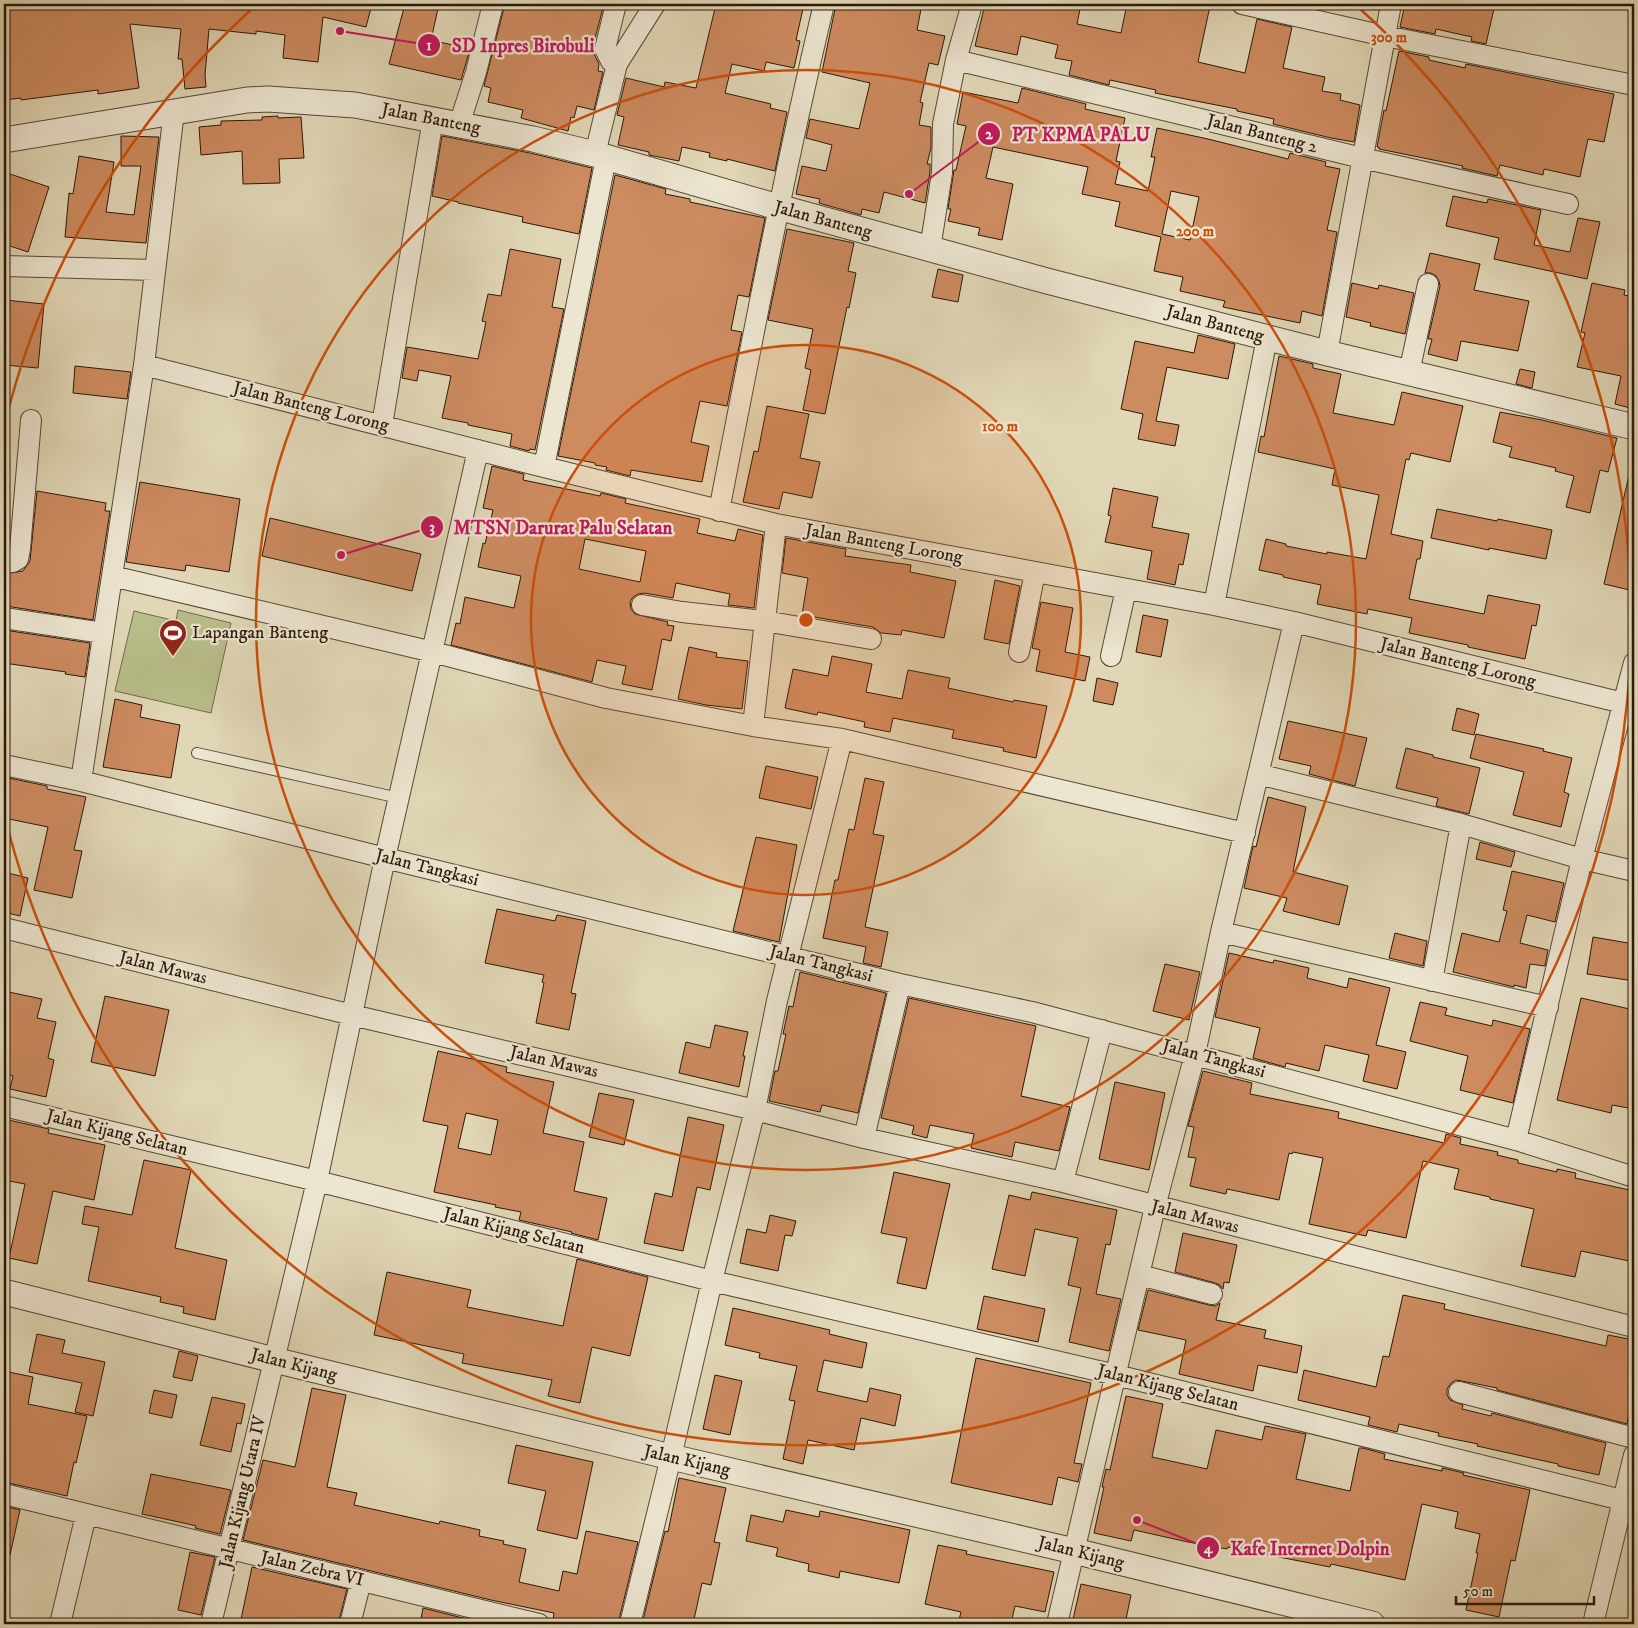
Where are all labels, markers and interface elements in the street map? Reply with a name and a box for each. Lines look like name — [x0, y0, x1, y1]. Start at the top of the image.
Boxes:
callout: SD Inpres Birobuli — [417, 28, 604, 62]
text: 300 m — [1371, 28, 1408, 47]
text: SD Inpres Birobuli — [452, 35, 594, 58]
text: 1 — [426, 36, 432, 55]
street label: Jalan Banteng — [378, 98, 483, 139]
street label: Jalan Banteng 2 — [1202, 109, 1320, 158]
callout: PT KPMA PALU — [976, 117, 1160, 151]
text: PT KPMA PALU — [1012, 124, 1151, 147]
text: 2 — [985, 125, 993, 144]
street label: Jalan Banteng — [770, 196, 875, 244]
text: 200 m — [1176, 222, 1215, 241]
street label: Jalan Banteng — [1162, 300, 1267, 348]
street label: Jalan Banteng Lorong — [229, 377, 391, 437]
text: 100 m — [982, 417, 1019, 436]
callout: MTSN Darurat Palu Selatan — [419, 510, 683, 544]
text: MTSN Darurat Palu Selatan — [454, 517, 673, 540]
text: 3 — [429, 518, 435, 537]
street label: Jalan Banteng Lorong — [802, 519, 965, 569]
centre of rings — [797, 611, 815, 629]
sports icon: Lapangan Banteng — [158, 618, 188, 657]
place label: Lapangan Banteng — [192, 622, 328, 644]
street label: Jalan Banteng Lorong — [1376, 633, 1538, 693]
street label: Jalan Tangkasi — [371, 844, 481, 891]
street label: Jalan Tangkasi — [765, 940, 875, 987]
street label: Jalan Mawas — [115, 946, 209, 990]
street label: Jalan Tangkasi — [1158, 1034, 1268, 1083]
street label: Jalan Mawas — [506, 1041, 600, 1083]
street label: Jalan Kijang Selatan — [42, 1104, 191, 1161]
street label: Jalan Mawas — [1147, 1195, 1241, 1239]
street label: Jalan Kijang Selatan — [439, 1202, 588, 1259]
street label: Jalan Kijang — [247, 1343, 340, 1386]
street label: Jalan Kijang Selatan — [1093, 1359, 1242, 1416]
street label: Jalan Kijang Utara IV — [214, 1413, 271, 1572]
street label: Jalan Kijang — [640, 1440, 733, 1482]
street label: Jalan Kijang — [1034, 1531, 1127, 1574]
callout: Kafe Internet Dolpin — [1195, 1531, 1400, 1565]
text: Kafe Internet Dolpin — [1230, 1538, 1391, 1561]
text: 4 — [1203, 1539, 1214, 1558]
street label: Jalan Zebra VI — [256, 1546, 366, 1592]
scale bar — [1456, 1573, 1593, 1605]
text: 50 m — [1463, 1582, 1493, 1601]

